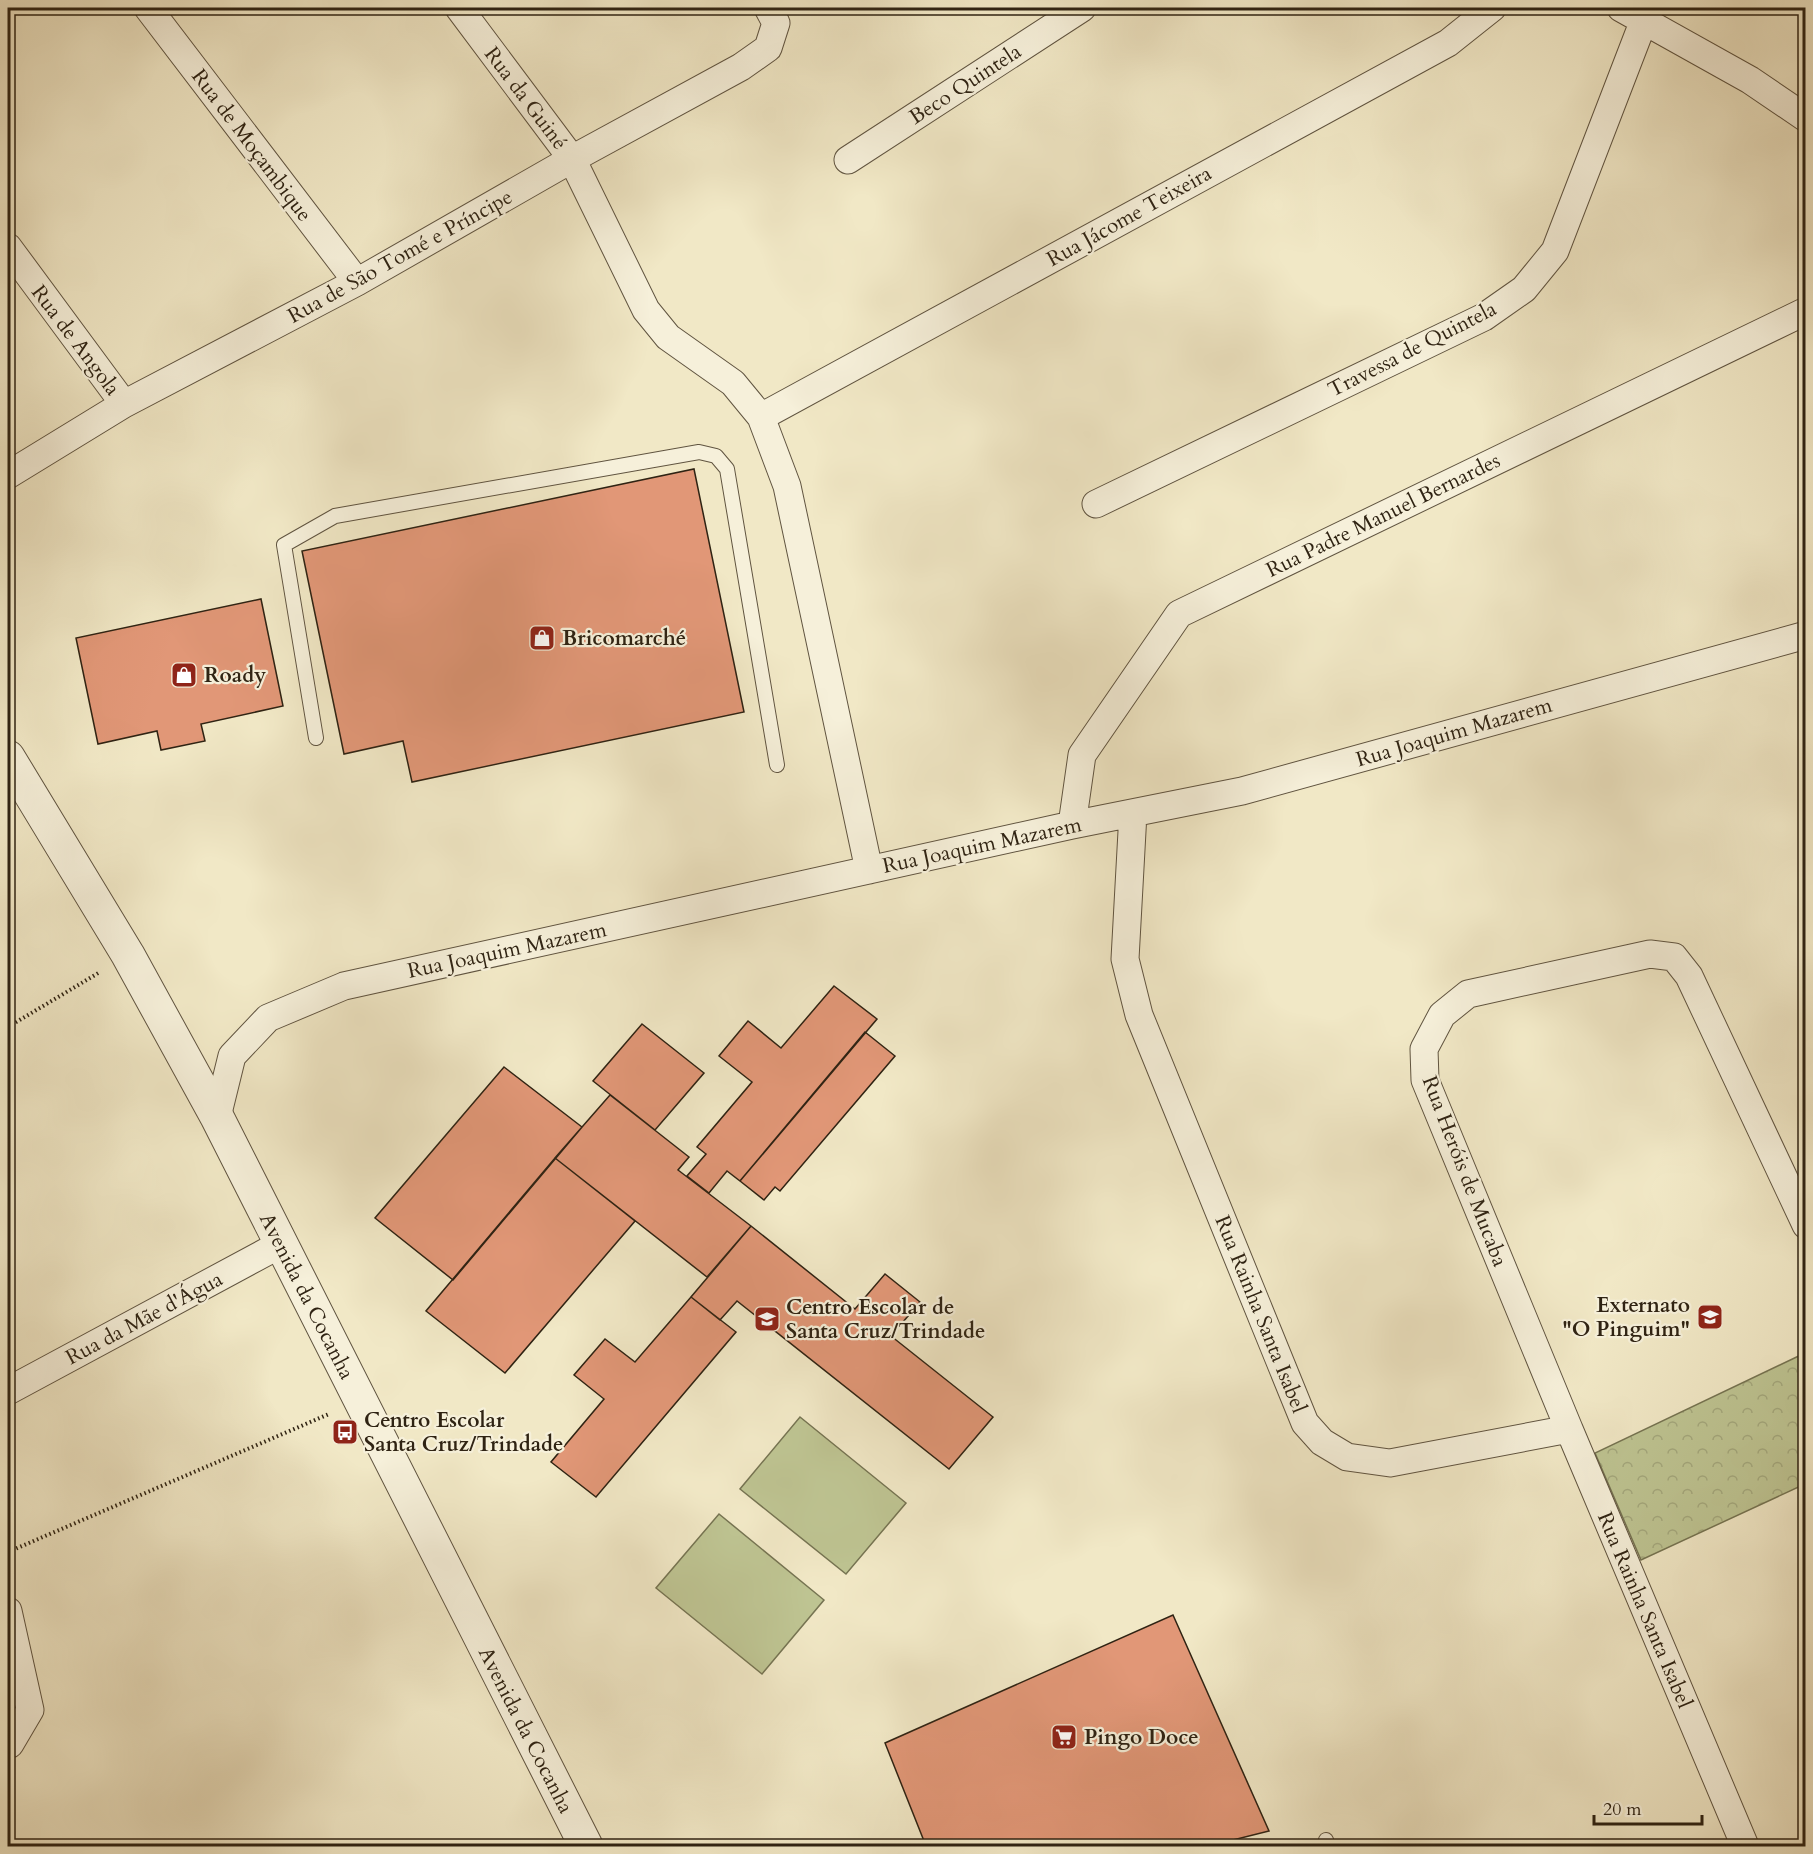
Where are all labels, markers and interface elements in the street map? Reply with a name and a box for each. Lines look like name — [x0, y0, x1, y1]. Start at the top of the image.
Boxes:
street label: Beco Quintela — [904, 37, 1027, 132]
street label: Rua da Guiné — [477, 41, 574, 156]
street label: Rua de Moçambique — [185, 63, 319, 228]
street label: Rua Jácome Teixeira — [1042, 159, 1217, 274]
street label: Rua de São Tomé e Príncipe — [283, 182, 518, 330]
street label: Rua de Angola — [24, 279, 127, 402]
street label: Travessa de Quintela — [1323, 294, 1501, 404]
street label: Rua Padre Manuel Bernardes — [1261, 446, 1505, 585]
shop icon: Bricomarché — [527, 623, 557, 653]
place label: Bricomarché — [562, 624, 686, 653]
shop icon: Roady — [169, 660, 199, 690]
place label: Roady — [204, 661, 266, 690]
street label: Rua Joaquim Mazarem — [1353, 691, 1556, 774]
street label: Rua Joaquim Mazarem — [880, 810, 1084, 881]
street label: Rua Joaquim Mazarem — [405, 915, 609, 986]
street label: Rua Heróis de Mucaba — [1415, 1072, 1514, 1271]
street label: Avenida da Cocanha — [252, 1208, 361, 1384]
street label: Rua Rainha Santa Isabel — [1208, 1211, 1313, 1417]
street label: Rua da Mãe d'Água — [61, 1265, 228, 1372]
place label: Externato "O Pinguim" — [1562, 1291, 1690, 1344]
place label: Centro Escolar de Santa Cruz/Trindade — [786, 1293, 985, 1346]
school or university icon: Externato "O Pinguim" — [1695, 1302, 1725, 1332]
school or university icon: Centro Escolar de Santa Cruz/Trindade — [752, 1304, 782, 1334]
place label: Centro Escolar Santa Cruz/Trindade — [364, 1406, 563, 1459]
bus stop icon: Centro Escolar Santa Cruz/Trindade — [330, 1417, 360, 1447]
street label: Rua Rainha Santa Isabel — [1590, 1508, 1699, 1713]
street label: Avenida da Cocanha — [471, 1642, 580, 1818]
supermarket icon: Pingo Doce — [1049, 1722, 1079, 1752]
place label: Pingo Doce — [1084, 1723, 1199, 1752]
scale bar — [1594, 1788, 1702, 1826]
text: 20 m — [1603, 1797, 1642, 1822]

